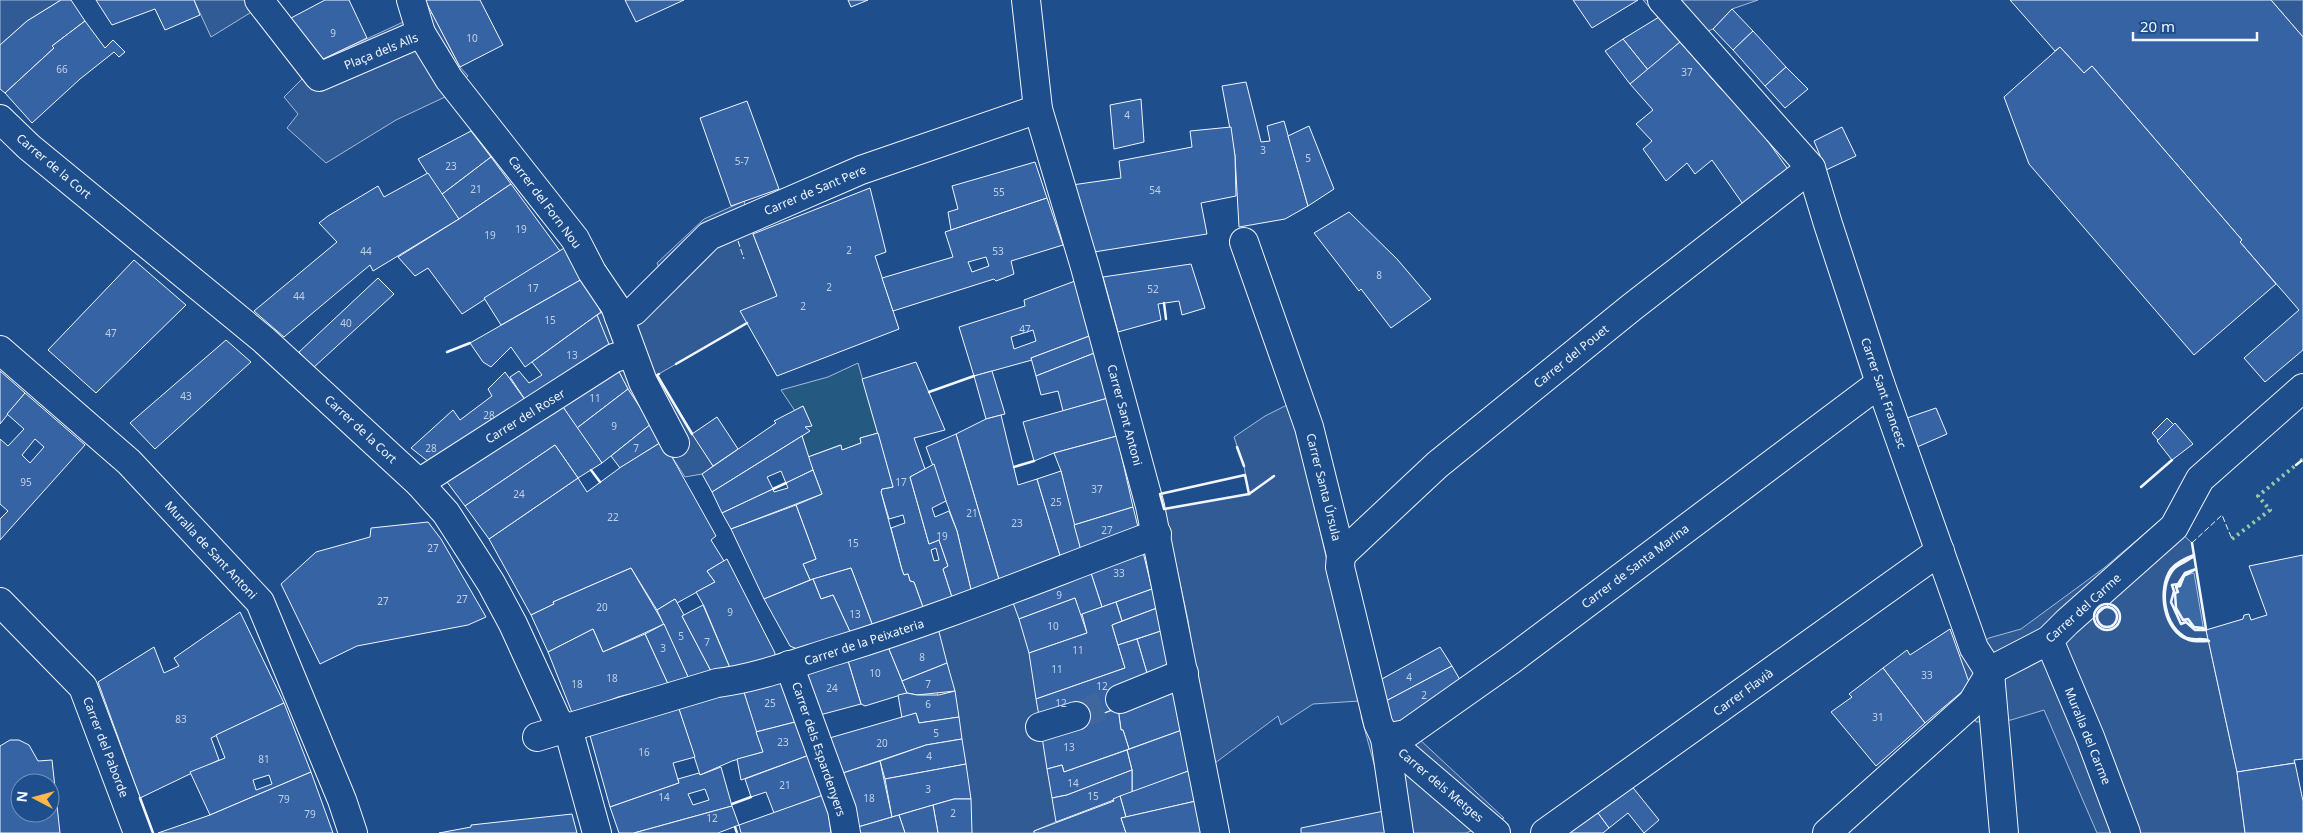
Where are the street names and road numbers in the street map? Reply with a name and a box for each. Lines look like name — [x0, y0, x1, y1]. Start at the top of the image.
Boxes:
street label: Plaça dels Alls — [341, 28, 421, 74]
street label: Carrer de la Cort — [13, 130, 96, 203]
street label: Carrer del Forn Nou — [505, 152, 585, 252]
street label: Carrer de Sant Pere — [761, 161, 869, 219]
street label: Carrer del Pouet — [1530, 320, 1613, 392]
street label: Carrer Sant Francesc — [1857, 335, 1911, 451]
street label: Carrer Sant Antoni — [1103, 362, 1147, 468]
street label: Carrer del Roser — [482, 385, 568, 447]
street label: Carrer de la Cort — [321, 391, 401, 467]
street label: Carrer Santa Úrsula — [1302, 431, 1346, 543]
street label: Muralla de Sant Antoni — [161, 497, 261, 603]
street label: Carrer de Santa Marina — [1578, 520, 1692, 612]
street label: Carrer del Carme — [2041, 569, 2125, 647]
street label: Carrer de la Peixateria — [802, 615, 926, 669]
street label: Carrer Flavià — [1709, 664, 1777, 720]
street label: Carrer dels Espardenyers — [788, 679, 850, 819]
street label: Muralla del Carme — [2061, 685, 2115, 787]
street label: Carrer del Paborde — [79, 694, 133, 800]
street label: Carrer dels Metges — [1395, 744, 1488, 826]

